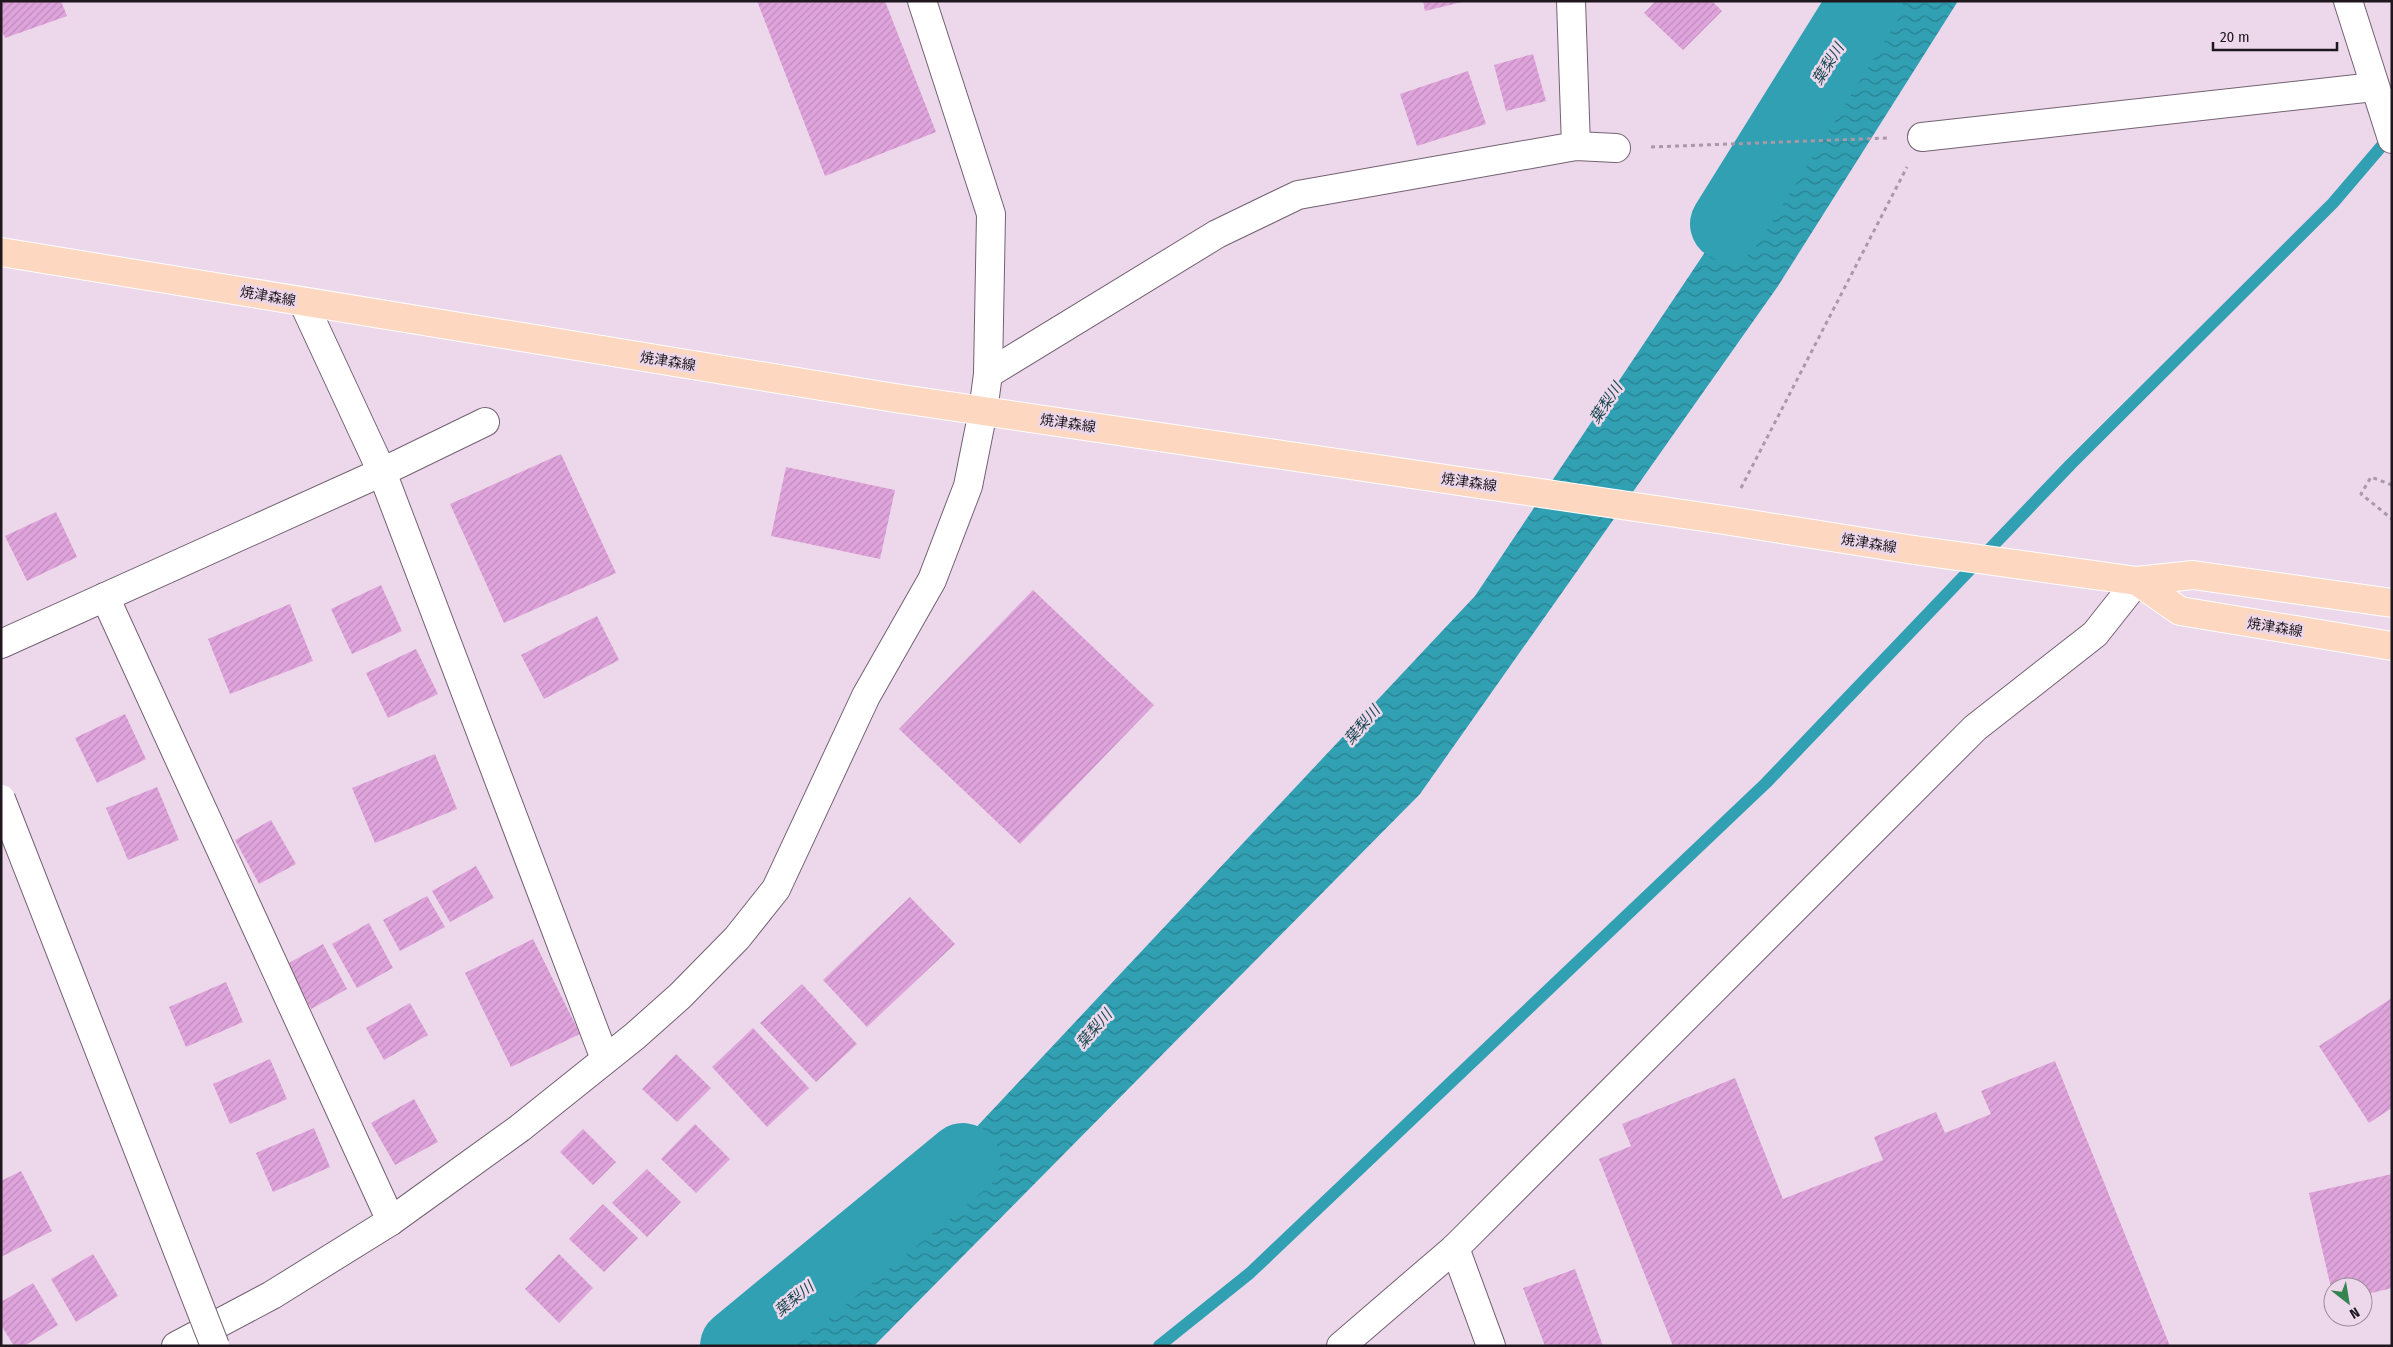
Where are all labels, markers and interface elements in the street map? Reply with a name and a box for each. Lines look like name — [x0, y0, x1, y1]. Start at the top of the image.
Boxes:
scale bar — [2213, 20, 2337, 52]
text: 20 m — [2220, 28, 2250, 46]
water label: 葉梨川 — [1808, 38, 1849, 88]
street label: 焼津森線 — [239, 283, 297, 310]
street label: 焼津森線 — [639, 349, 697, 374]
water label: 葉梨川 — [1586, 378, 1627, 427]
street label: 焼津森線 — [1039, 411, 1097, 436]
street label: 焼津森線 — [1440, 470, 1498, 495]
street label: 焼津森線 — [1840, 531, 1898, 556]
street label: 焼津森線 — [2246, 615, 2304, 640]
water label: 葉梨川 — [1340, 701, 1385, 748]
water label: 葉梨川 — [1072, 1005, 1117, 1052]
water label: 葉梨川 — [771, 1277, 819, 1320]
north arrow — [2323, 1277, 2373, 1327]
text: N — [2346, 1303, 2362, 1322]

